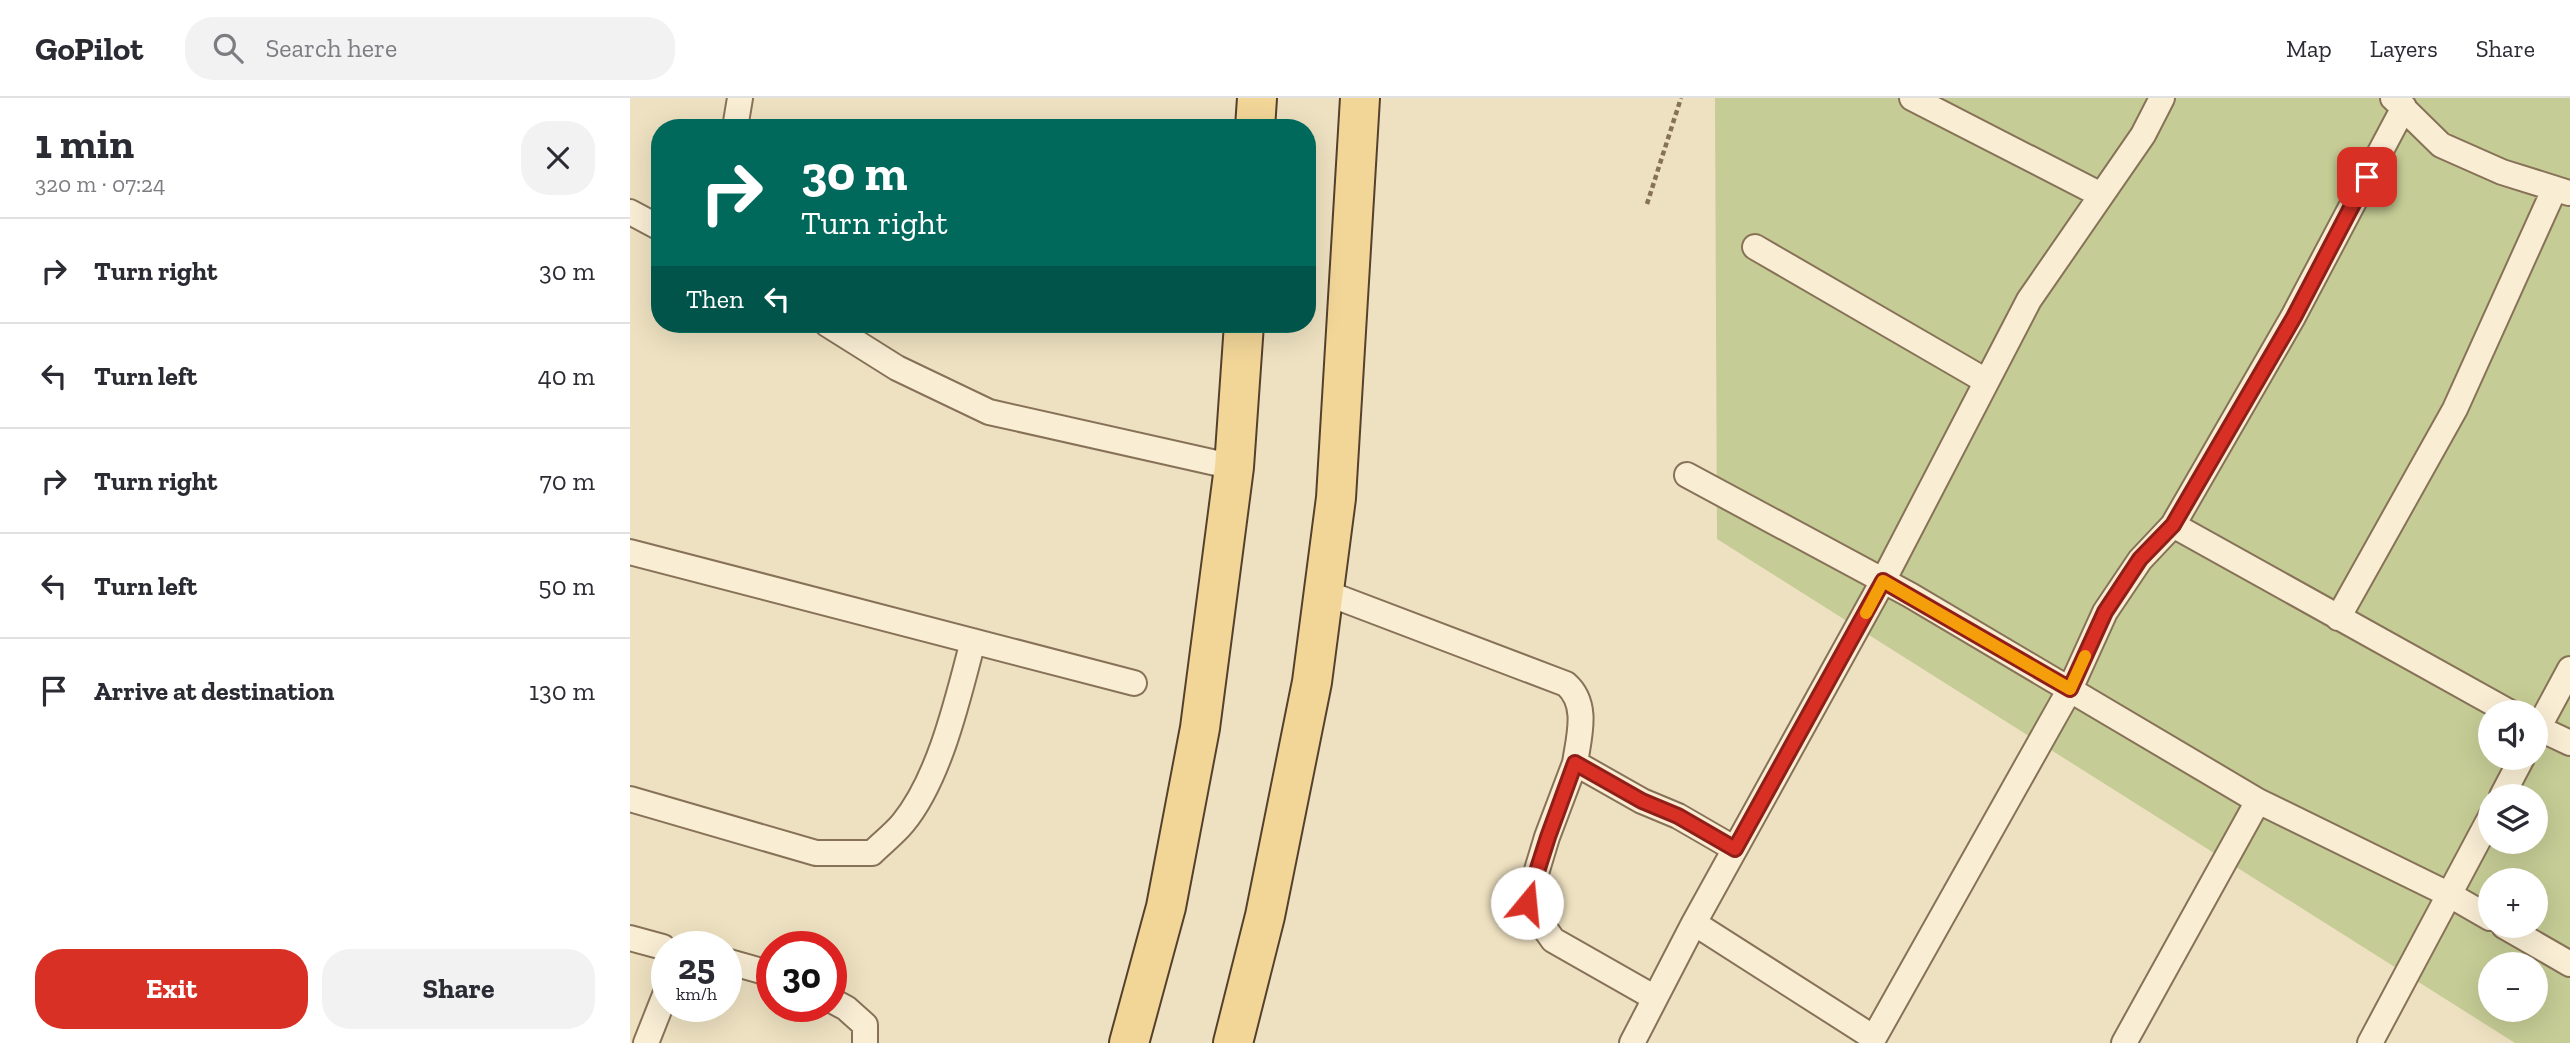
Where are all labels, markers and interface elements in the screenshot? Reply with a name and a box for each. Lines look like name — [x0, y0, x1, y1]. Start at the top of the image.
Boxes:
search box — [185, 17, 675, 80]
text: GoPilot — [35, 29, 143, 68]
icon: search — [209, 29, 247, 67]
text: Search here — [265, 32, 397, 64]
text: Map — [2286, 34, 2332, 63]
text: Layers — [2370, 34, 2438, 63]
text: Share — [2476, 34, 2535, 63]
text: 1 min — [35, 118, 134, 169]
button: close — [521, 121, 595, 195]
text: 30 m — [801, 144, 907, 203]
icon: right — [686, 147, 777, 238]
pin — [2337, 147, 2397, 207]
icon: arrive — [2348, 158, 2386, 196]
text: 320 m · 07:24 — [35, 170, 165, 198]
text: Turn right — [801, 204, 948, 242]
icon: right — [35, 252, 73, 290]
text: Turn right — [94, 255, 217, 287]
text: 30 m — [539, 255, 595, 287]
icon: left — [758, 280, 796, 318]
text: Then — [686, 283, 744, 315]
icon: left — [35, 357, 73, 395]
text: Turn left — [94, 360, 197, 392]
text: 40 m — [538, 360, 595, 392]
icon: right — [35, 462, 73, 500]
text: Turn right — [94, 465, 217, 497]
text: 70 m — [539, 465, 595, 497]
icon: left — [35, 567, 73, 605]
text: Turn left — [94, 570, 197, 602]
text: 50 m — [538, 570, 595, 602]
icon: arrive — [35, 672, 73, 710]
text: Arrive at destination — [94, 675, 334, 707]
text: 130 m — [529, 675, 595, 707]
map controls — [2478, 700, 2548, 1022]
button: sound — [2478, 700, 2548, 770]
button: layers — [2478, 784, 2548, 854]
position arrow — [1490, 866, 1564, 940]
button: + — [2478, 868, 2548, 938]
speed limit sign: 30 — [756, 931, 847, 1022]
text: 25 — [678, 946, 715, 988]
button: Exit — [35, 949, 308, 1029]
button: Share — [322, 949, 595, 1029]
button: − — [2478, 952, 2548, 1022]
text: km/h — [676, 983, 717, 1005]

